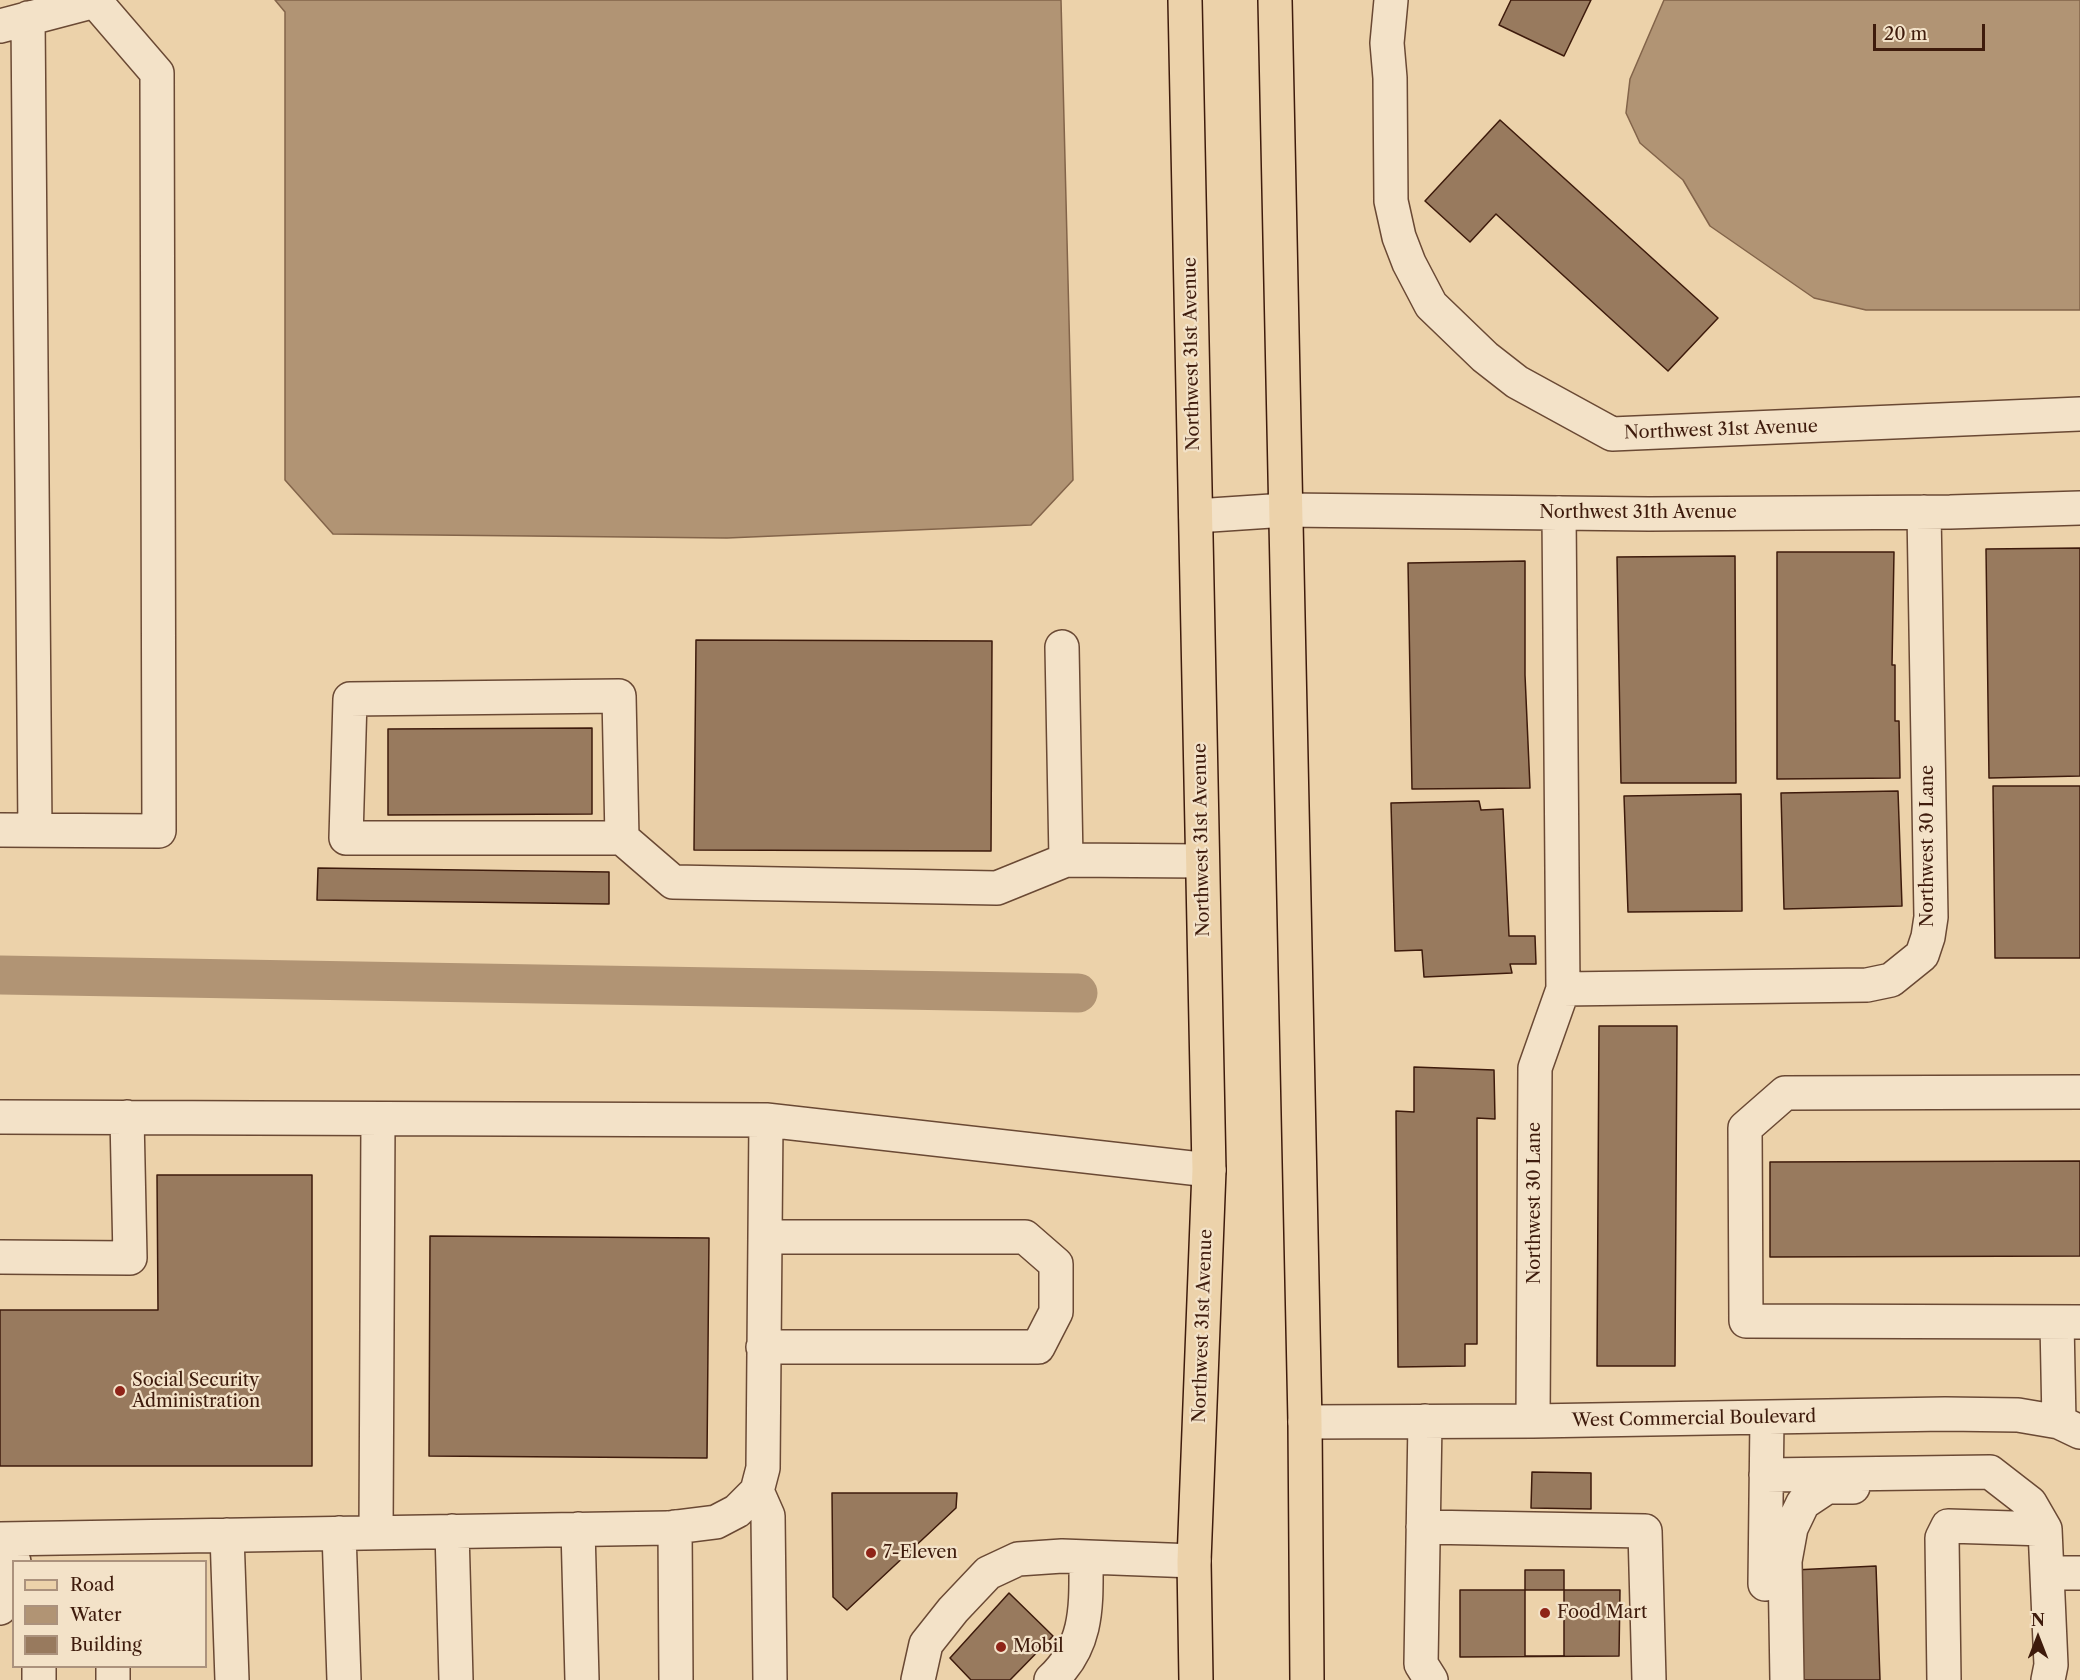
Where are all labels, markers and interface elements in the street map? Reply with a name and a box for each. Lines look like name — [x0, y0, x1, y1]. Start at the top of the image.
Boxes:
scale bar — [1876, 12, 1988, 50]
text: 20 m — [1884, 23, 1927, 45]
street label: Northwest 31st Avenue — [1180, 257, 1204, 451]
street label: Northwest 31st Avenue — [1624, 416, 1818, 444]
street label: Northwest 31th Avenue — [1539, 502, 1737, 524]
street label: Northwest 31st Avenue — [1190, 743, 1214, 937]
street label: Northwest 30 Lane — [1917, 765, 1939, 927]
street label: Northwest 30 Lane — [1524, 1122, 1546, 1284]
street label: Northwest 31st Avenue — [1189, 1229, 1217, 1423]
place label: Social Security Administration — [132, 1370, 260, 1412]
marker: Social Security Administration — [113, 1384, 127, 1398]
street label: West Commercial Boulevard — [1572, 1406, 1816, 1432]
place label: 7-Eleven — [883, 1542, 958, 1564]
marker: 7-Eleven — [864, 1546, 878, 1560]
legend — [12, 1560, 207, 1668]
text: Road — [70, 1574, 115, 1596]
place label: Food Mart — [1557, 1602, 1647, 1624]
text: Water — [70, 1604, 122, 1626]
marker: Food Mart — [1538, 1606, 1552, 1620]
north arrow — [2008, 1608, 2068, 1668]
text: N — [2031, 1610, 2045, 1630]
text: Building — [70, 1634, 142, 1656]
place label: Mobil — [1013, 1636, 1063, 1658]
marker: Mobil — [994, 1640, 1008, 1654]

